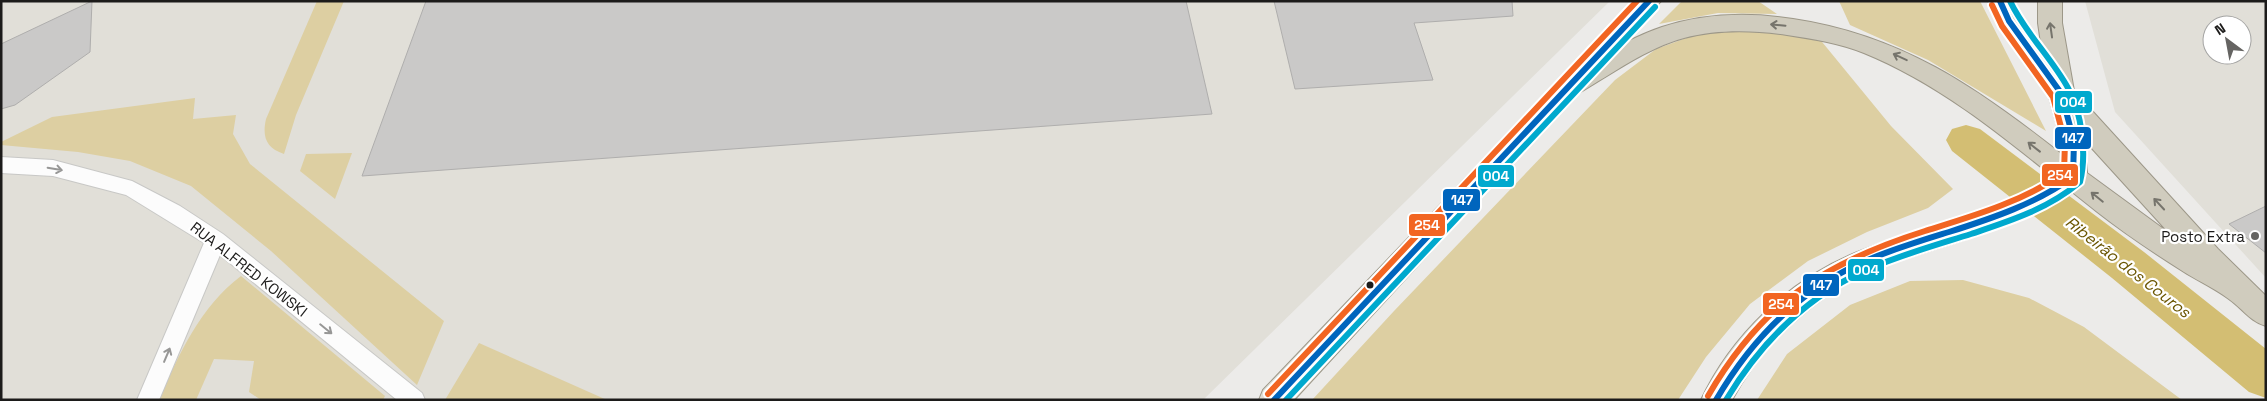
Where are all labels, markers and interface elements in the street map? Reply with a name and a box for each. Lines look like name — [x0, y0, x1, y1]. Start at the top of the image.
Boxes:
north arrow — [2202, 15, 2252, 65]
text: N — [2211, 19, 2229, 39]
one-way arrow — [1771, 20, 1787, 29]
one-way arrow — [2046, 22, 2056, 38]
one-way arrow — [1893, 52, 1908, 61]
line badge: 004 — [2054, 90, 2093, 114]
text: 004 — [2059, 93, 2087, 111]
line badge: 147 — [2054, 126, 2092, 150]
text: 147 — [2062, 129, 2084, 147]
one-way arrow — [2028, 142, 2041, 153]
line badge: 254 — [2041, 163, 2079, 187]
one-way arrow — [46, 164, 62, 174]
line badge: 004 — [1477, 164, 1515, 188]
text: 254 — [2047, 166, 2073, 184]
text: 004 — [1482, 167, 1510, 185]
line badge: 147 — [1442, 188, 1481, 212]
text: 147 — [1451, 191, 1473, 209]
one-way arrow — [2091, 191, 2104, 202]
one-way arrow — [2153, 198, 2165, 210]
water label: Ribeirão dos Couros — [2061, 212, 2195, 323]
line badge: 254 — [1408, 213, 1446, 237]
text: 254 — [1414, 216, 1440, 234]
street label: RUA ALFRED KOWSKI — [187, 217, 311, 321]
place label: Posto Extra — [2161, 227, 2245, 246]
marker: Posto Extra — [2249, 230, 2261, 242]
line badge: 004 — [1847, 258, 1885, 282]
text: 004 — [1852, 261, 1880, 279]
line badge: 147 — [1802, 273, 1840, 297]
text: 147 — [1810, 276, 1832, 294]
unlabelled marker — [1365, 280, 1375, 290]
line badge: 254 — [1762, 292, 1800, 316]
text: 254 — [1768, 295, 1794, 313]
one-way arrow — [320, 324, 333, 335]
one-way arrow — [163, 348, 173, 363]

